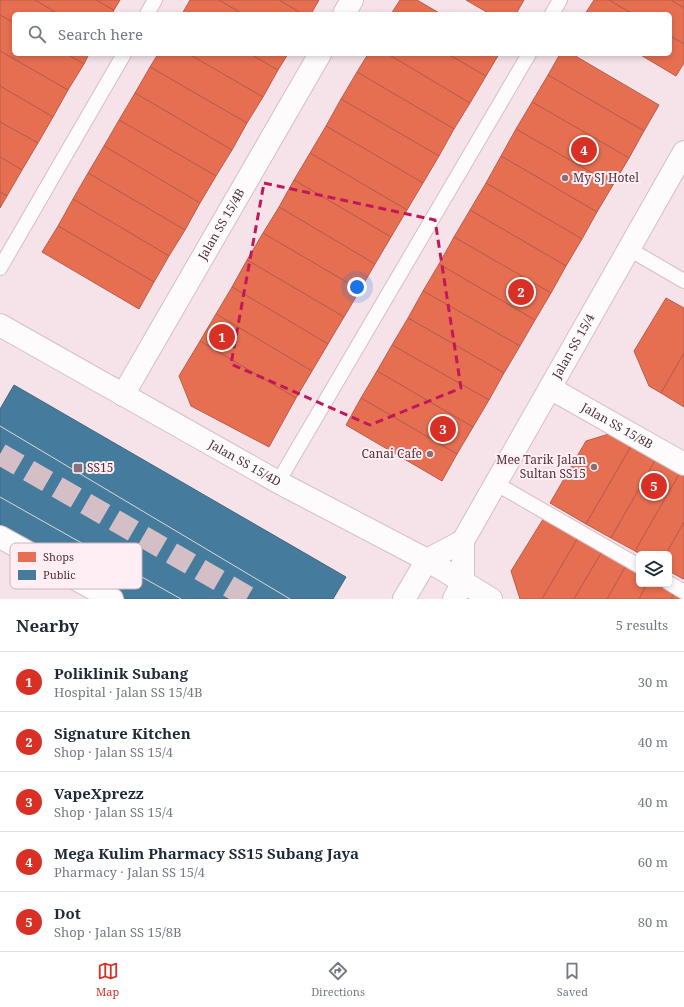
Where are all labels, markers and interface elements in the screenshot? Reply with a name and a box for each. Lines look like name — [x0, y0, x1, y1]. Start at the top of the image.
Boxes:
search box — [12, 12, 672, 56]
icon: search — [26, 23, 48, 45]
text: Search here — [58, 24, 143, 44]
pin: 4 — [571, 135, 597, 165]
place label: My SJ Hotel — [573, 169, 639, 186]
marker: My SJ Hotel — [560, 173, 570, 183]
street label: Jalan SS 15/4B — [193, 185, 249, 264]
your location — [347, 277, 367, 297]
pin: 2 — [508, 277, 534, 307]
street label: Jalan SS 15/4 — [547, 310, 598, 383]
pin: 1 — [209, 322, 235, 352]
street label: Jalan SS 15/8B — [577, 398, 656, 453]
pin: 3 — [430, 414, 456, 444]
street label: Jalan SS 15/4D — [205, 435, 285, 490]
place label: Canai Cafe — [361, 445, 422, 462]
marker: Canai Cafe — [425, 449, 435, 459]
place label: Mee Tarik Jalan Sultan SS15 — [496, 451, 586, 482]
place label: SS15 — [87, 459, 113, 476]
marker: SS15 — [72, 462, 84, 474]
marker: Mee Tarik Jalan Sultan SS15 — [589, 462, 599, 472]
pin: 5 — [641, 471, 667, 501]
legend — [10, 543, 142, 589]
text: Shops — [43, 549, 74, 564]
map controls — [636, 551, 672, 587]
button: layers — [636, 551, 672, 587]
text: Public — [43, 567, 76, 582]
text: Nearby — [16, 614, 79, 637]
text: 5 results — [616, 616, 668, 634]
text: Poliklinik Subang — [54, 663, 188, 683]
text: 1 — [25, 673, 33, 691]
text: 30 m — [638, 673, 668, 691]
text: Hospital · Jalan SS 15/4B — [54, 683, 202, 701]
text: Signature Kitchen — [54, 723, 191, 743]
text: 2 — [25, 733, 33, 751]
text: 40 m — [638, 733, 668, 751]
text: Shop · Jalan SS 15/4 — [54, 743, 173, 761]
text: VapeXprezz — [54, 783, 144, 803]
text: 3 — [25, 793, 33, 811]
text: 40 m — [638, 793, 668, 811]
text: Shop · Jalan SS 15/4 — [54, 803, 173, 821]
text: Mega Kulim Pharmacy SS15 Subang Jaya — [54, 843, 359, 863]
text: 4 — [25, 853, 33, 871]
text: 60 m — [638, 853, 668, 871]
text: Pharmacy · Jalan SS 15/4 — [54, 863, 205, 881]
text: Dot — [54, 903, 81, 923]
text: 5 — [25, 913, 33, 931]
text: 80 m — [638, 913, 668, 931]
text: Shop · Jalan SS 15/8B — [54, 923, 181, 941]
tab: Map — [96, 960, 119, 999]
tab: Directions — [311, 960, 365, 999]
tab: Saved — [557, 960, 588, 999]

